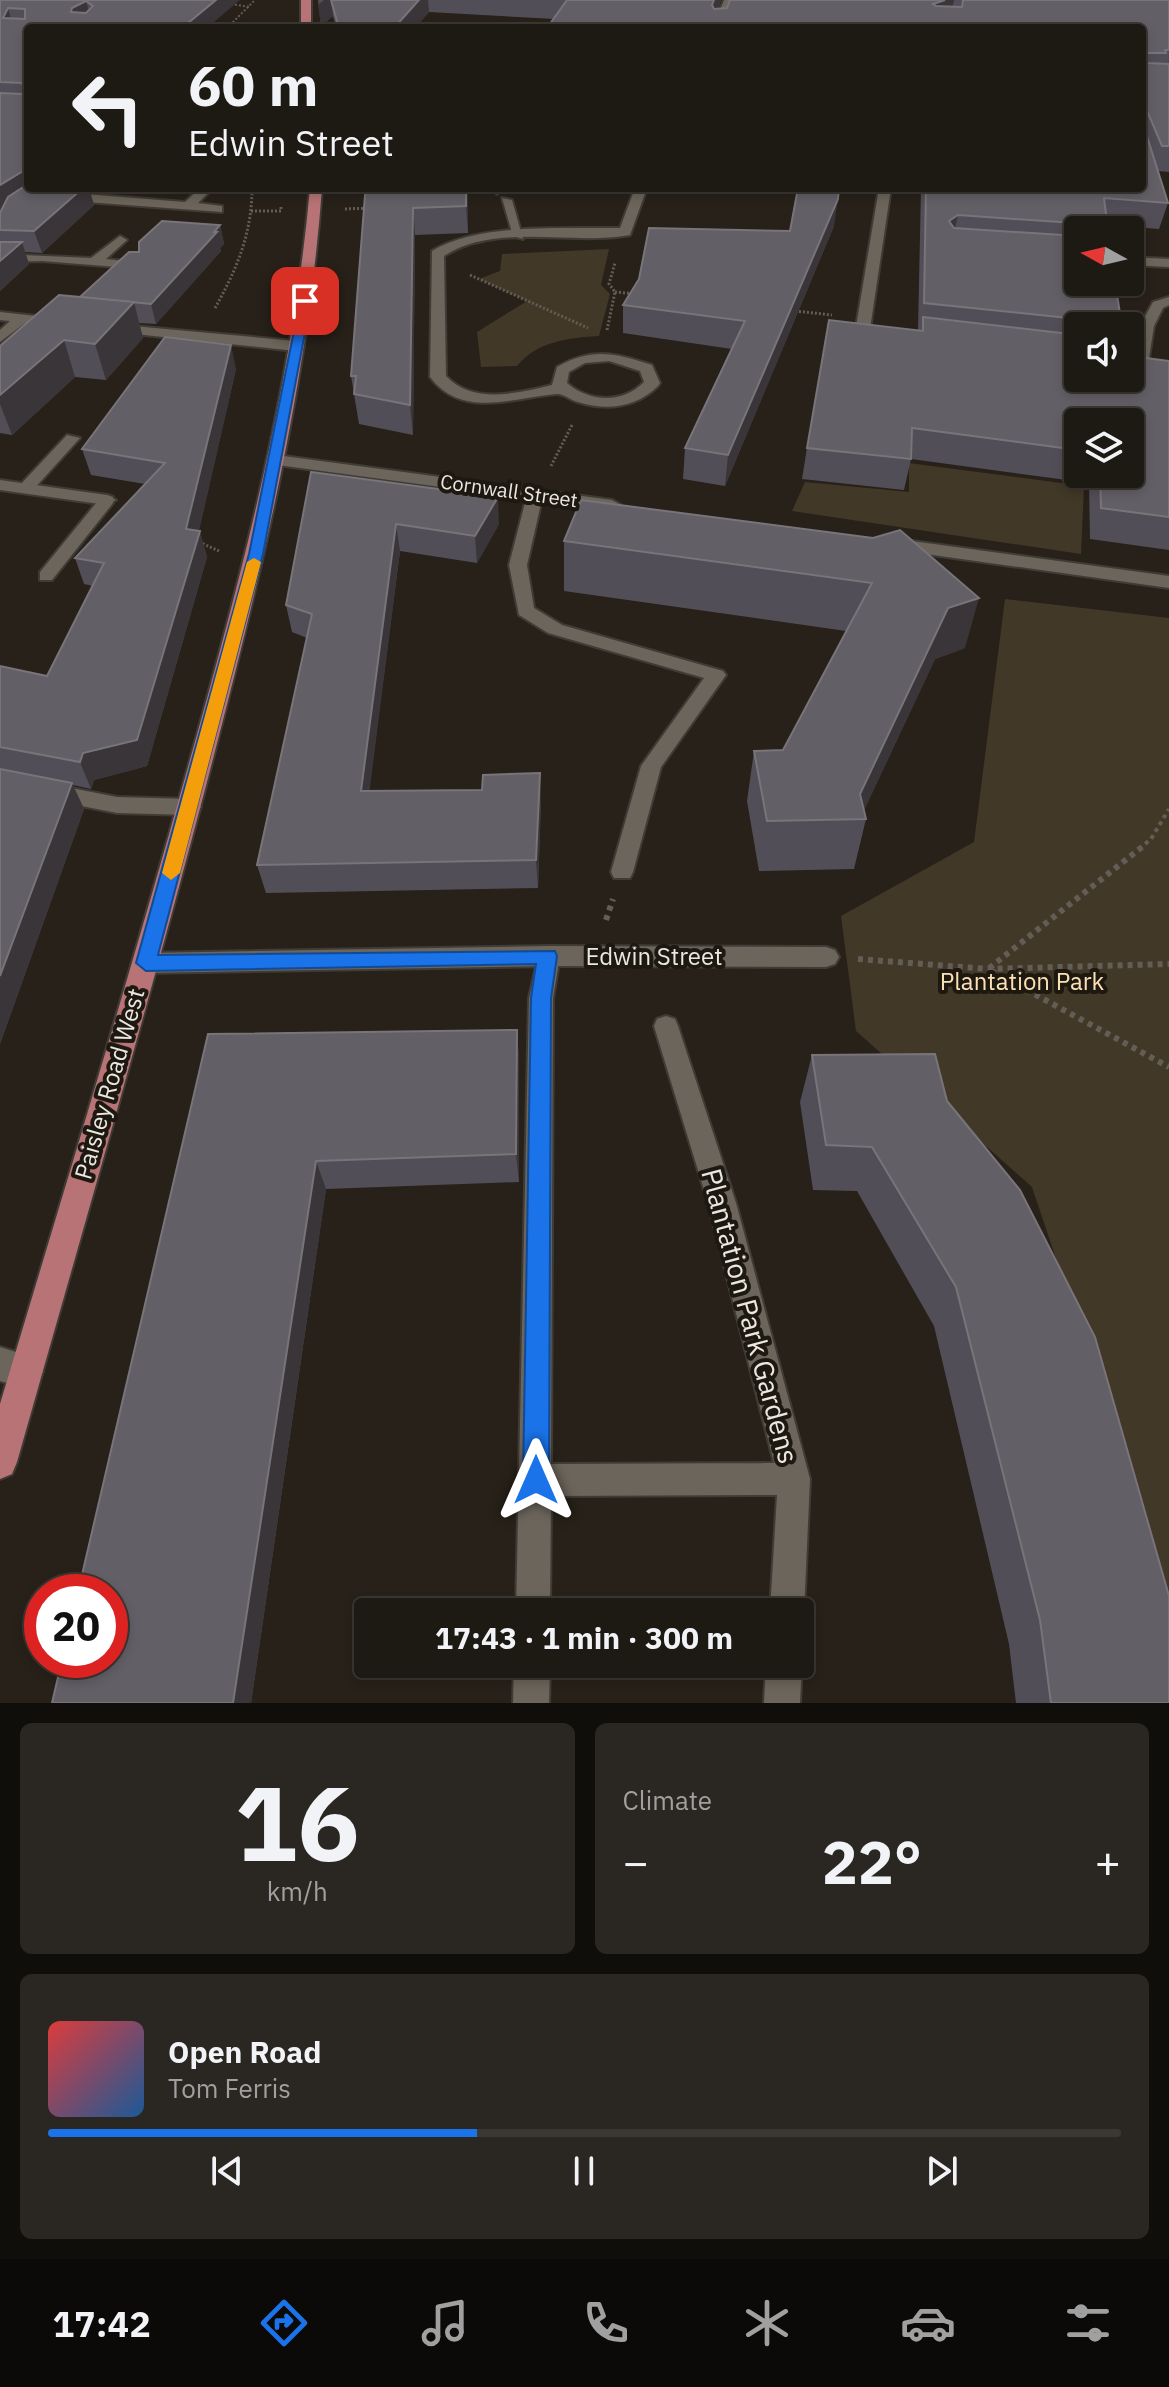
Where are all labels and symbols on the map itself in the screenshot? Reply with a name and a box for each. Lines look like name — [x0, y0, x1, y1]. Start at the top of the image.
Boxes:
north arrow — [1064, 216, 1144, 296]
pin — [271, 267, 339, 335]
street label: Cornwall Street — [439, 468, 580, 514]
street label: Edwin Street — [585, 940, 723, 972]
park label: Plantation Park — [940, 965, 1105, 997]
street label: Paisley Road West — [67, 985, 152, 1183]
street label: Plantation Park Gardens — [693, 1164, 808, 1468]
position arrow — [494, 1438, 578, 1522]
speed limit sign: 20 — [24, 1574, 128, 1678]

